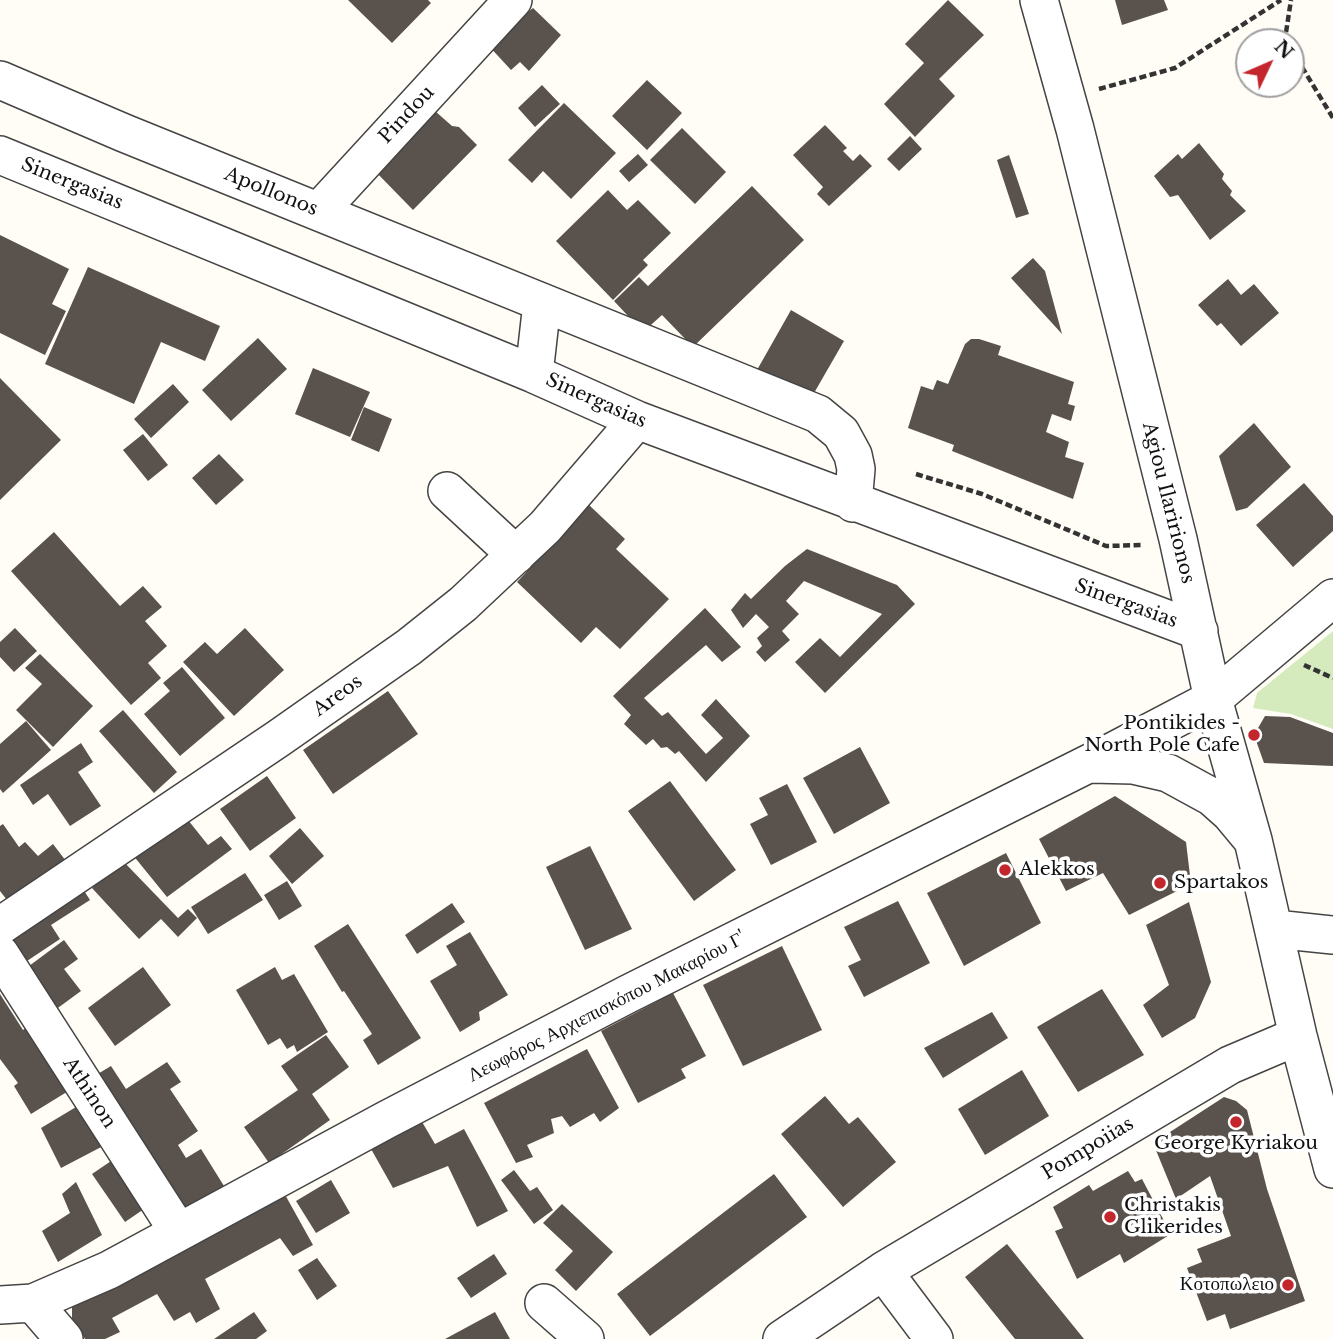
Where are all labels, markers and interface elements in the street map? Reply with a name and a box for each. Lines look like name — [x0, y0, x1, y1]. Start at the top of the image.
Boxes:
north arrow — [1235, 28, 1305, 98]
text: N — [1270, 35, 1299, 64]
street label: Pindou — [375, 81, 439, 149]
street label: Sinergasias — [18, 153, 126, 215]
street label: Apollonos — [221, 163, 321, 221]
street label: Sinergasias — [542, 369, 650, 433]
street label: Agiou Ilaririonos — [1137, 420, 1199, 586]
street label: Sinergasias — [1071, 575, 1181, 633]
street label: Areos — [309, 670, 367, 722]
place label: Pontikides - North Pole Cafe — [1085, 713, 1240, 757]
marker: Pontikides - North Pole Cafe — [1246, 727, 1262, 743]
place label: Alekkos — [1019, 859, 1095, 881]
marker: Alekkos — [997, 862, 1013, 878]
place label: Spartakos — [1174, 872, 1268, 894]
marker: Spartakos — [1152, 875, 1168, 891]
street label: Λεωφόρος Αρχιεπισκόπου Μακαρίου Γ' — [464, 927, 750, 1087]
street label: Athinon — [58, 1053, 120, 1133]
street label: Pompoiias — [1038, 1113, 1138, 1185]
marker: George Kyriakou — [1228, 1114, 1244, 1130]
place label: George Kyriakou — [1154, 1133, 1318, 1155]
place label: Christakis Glikerides — [1124, 1195, 1223, 1239]
marker: Christakis Glikerides — [1102, 1209, 1118, 1225]
place label: Κοτοπωλειο — [1180, 1274, 1274, 1296]
marker: Κοτοπωλειο — [1280, 1277, 1296, 1293]

